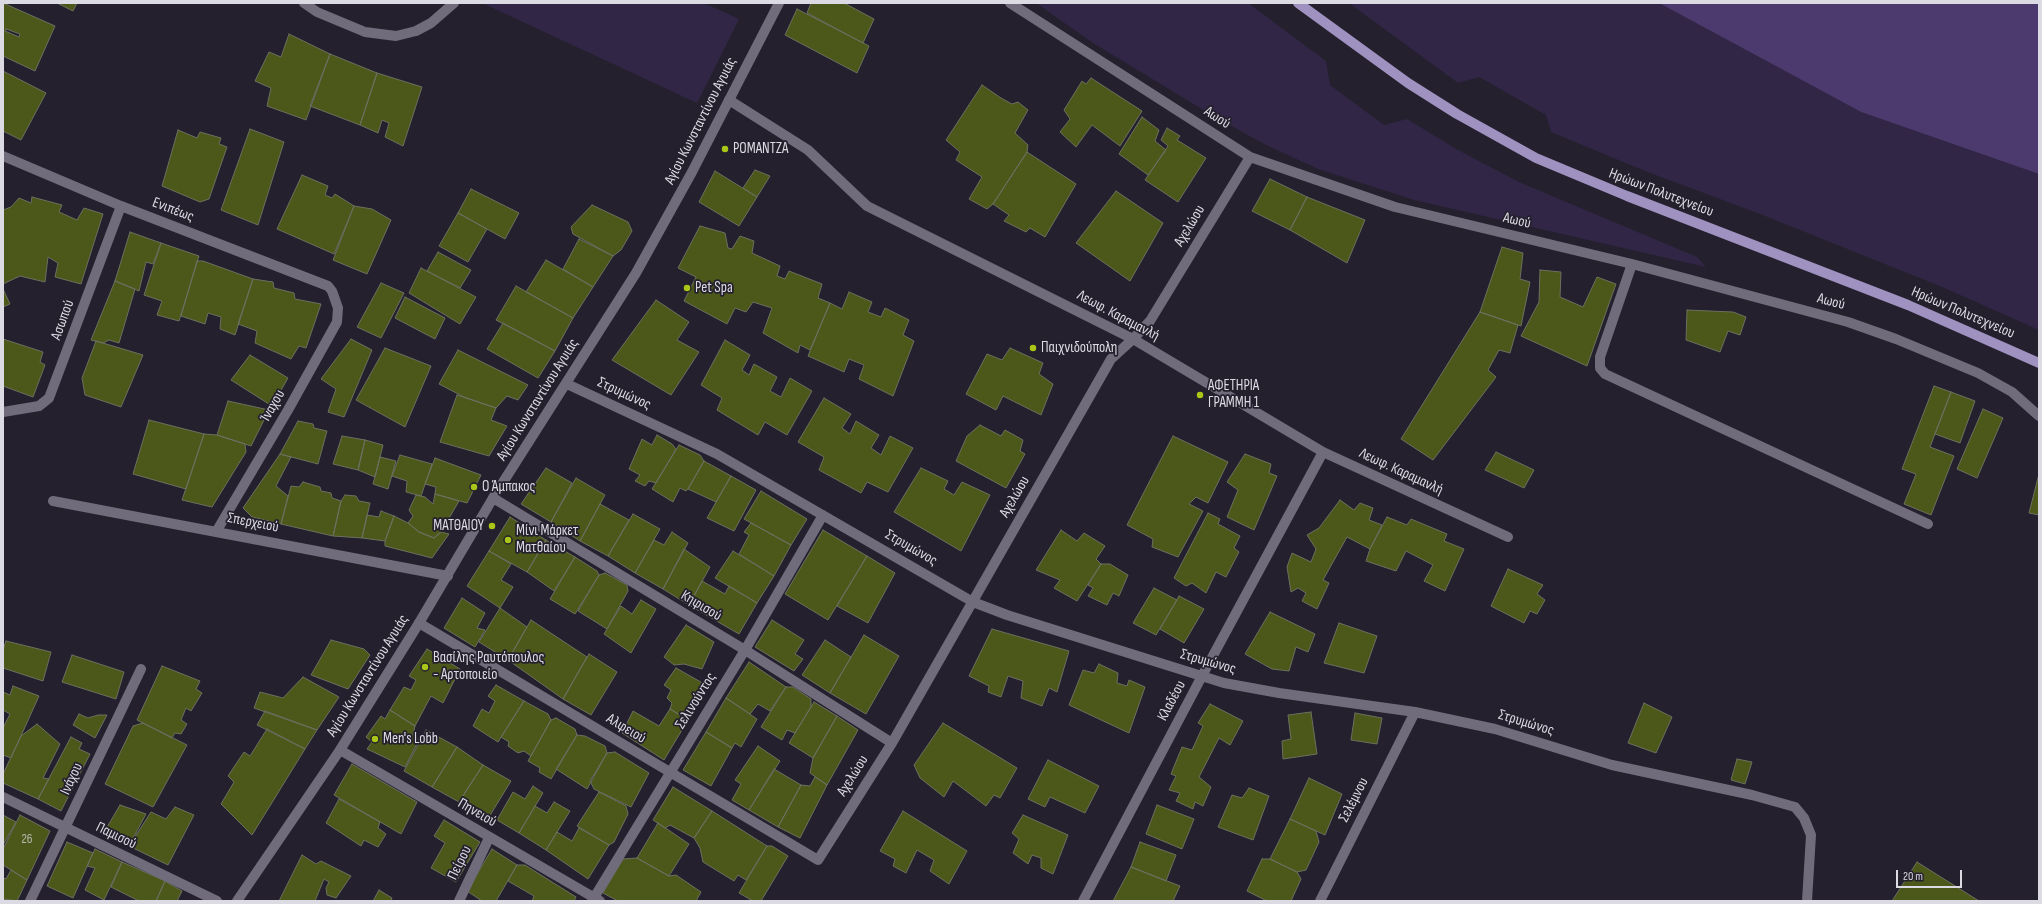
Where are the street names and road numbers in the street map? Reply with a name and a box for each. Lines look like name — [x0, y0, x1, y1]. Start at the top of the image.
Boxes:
street label: Αγίου Κωνσταντίνου Αγυιάς — [661, 54, 741, 188]
street label: Αωού — [1200, 103, 1234, 133]
street label: Ηρώων Πολυτεχνείου — [1606, 165, 1716, 221]
street label: Ενιπέως — [150, 194, 196, 226]
street label: Αχελώου — [1171, 202, 1209, 250]
street label: Αωού — [1501, 209, 1533, 233]
street label: Ηρώων Πολυτεχνείου — [1909, 283, 2017, 343]
street label: Λεωφ. Καραμανλή — [1074, 287, 1162, 345]
street label: Αωού — [1815, 290, 1847, 314]
street label: Ασωπού — [47, 298, 79, 342]
street label: Αγίου Κωνσταντίνου Αγυιάς — [493, 336, 583, 464]
street label: Στρυμώνος — [594, 374, 654, 414]
street label: Ίναχου — [257, 387, 289, 425]
street label: Λεωφ. Καραμανλή — [1356, 445, 1446, 499]
street label: Αχελώου — [996, 473, 1034, 521]
street label: Σπερχειού — [226, 509, 280, 537]
street label: Στρυμώνος — [882, 526, 940, 570]
street label: Κηφισού — [677, 587, 725, 625]
street label: Αγίου Κωνσταντίνου Αγυιάς — [323, 612, 413, 740]
street label: Στρυμώνος — [1178, 645, 1238, 679]
street label: Σελινούντος — [672, 670, 720, 732]
street label: Κλαδέου — [1154, 678, 1190, 724]
street label: Στρυμώνος — [1496, 706, 1556, 740]
street label: Αλφειού — [603, 710, 649, 748]
street label: Αχελώου — [833, 752, 873, 800]
street label: Ινάχου — [57, 760, 87, 798]
street label: Σελέμνου — [1335, 775, 1373, 825]
street label: Πηνειού — [454, 795, 500, 831]
street label: Παμισού — [93, 818, 139, 854]
street label: Πείρου — [444, 843, 476, 883]

